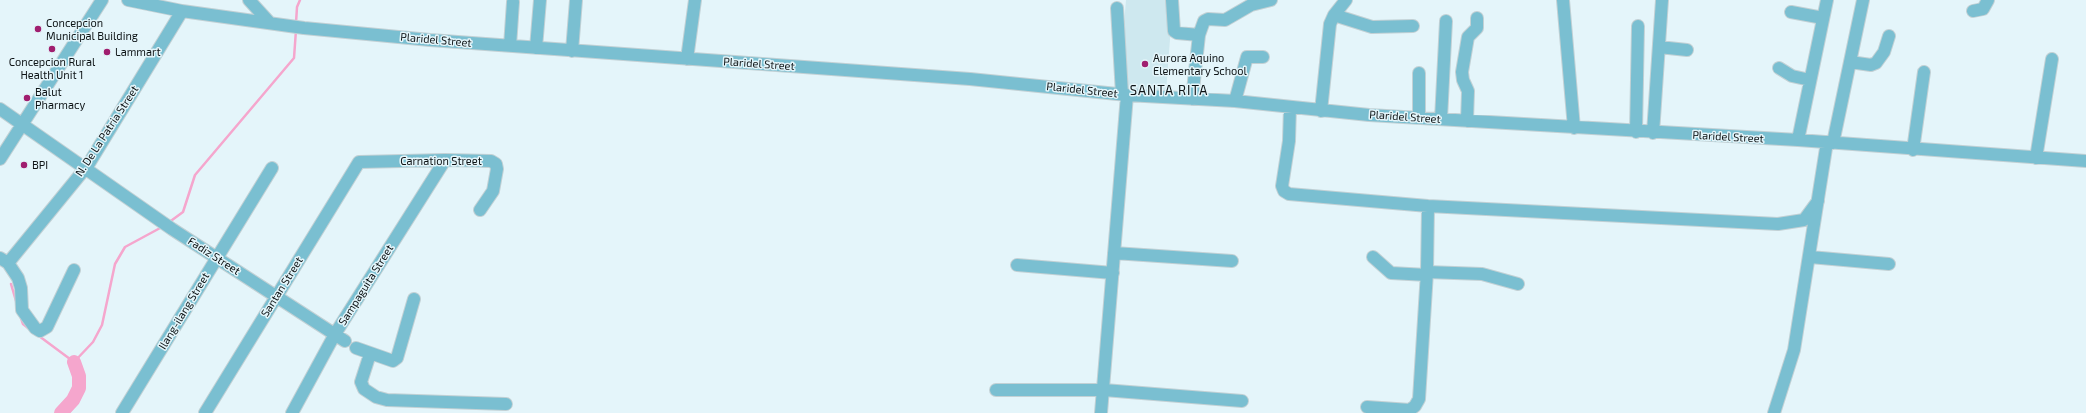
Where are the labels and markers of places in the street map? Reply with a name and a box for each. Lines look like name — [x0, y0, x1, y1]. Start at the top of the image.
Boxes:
place label: Concepcion Municipal Building — [46, 16, 138, 42]
marker: Concepcion Municipal Building — [33, 24, 43, 34]
marker: Concepcion Rural Health Unit 1 — [47, 44, 57, 54]
place label: Lammart — [115, 45, 161, 59]
marker: Lammart — [102, 47, 112, 57]
place label: Aurora Aquino Elementary School — [1153, 51, 1247, 77]
place label: Concepcion Rural Health Unit 1 — [9, 55, 95, 81]
marker: Aurora Aquino Elementary School — [1140, 59, 1150, 69]
place label: Balut Pharmacy — [35, 85, 85, 111]
marker: Balut Pharmacy — [22, 93, 32, 103]
place label: BPI — [32, 158, 48, 172]
marker: BPI — [19, 160, 29, 170]

